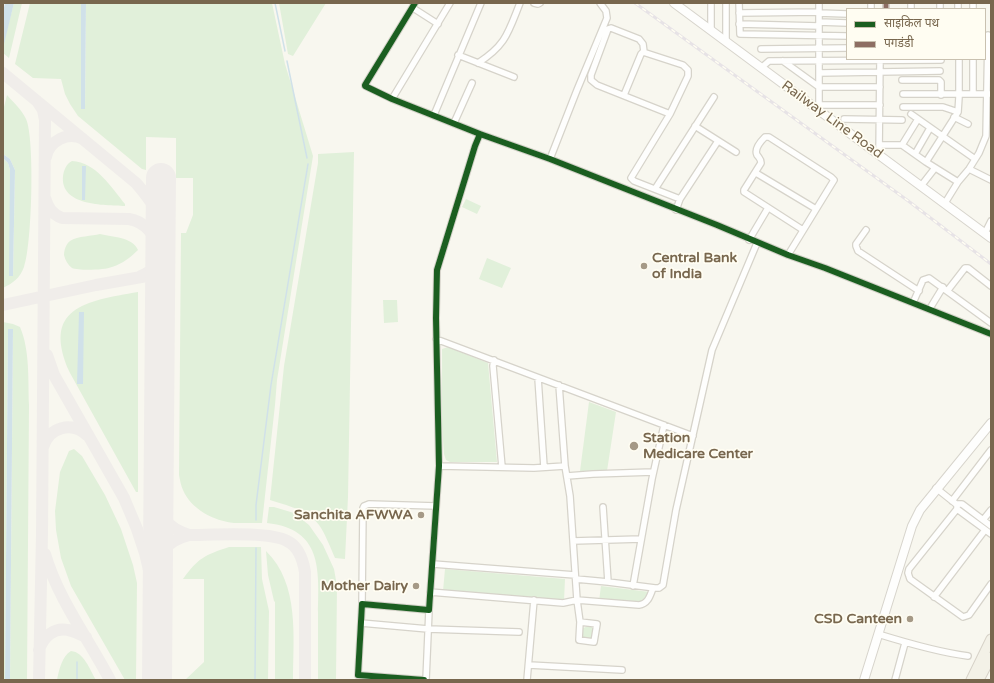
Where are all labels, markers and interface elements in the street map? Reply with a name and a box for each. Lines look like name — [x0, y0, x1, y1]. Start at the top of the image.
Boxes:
legend — [846, 8, 986, 60]
text: साइकिल पथ — [884, 16, 939, 30]
text: पगडंडी — [884, 36, 914, 50]
street label: Railway Line Road — [778, 77, 886, 163]
place label: Central Bank of India — [652, 250, 737, 282]
marker: Central Bank of India — [639, 261, 649, 271]
place label: Station Medicare Center — [643, 430, 753, 462]
marker: Station Medicare Center — [628, 440, 640, 452]
place label: Sanchita AFWWA — [294, 507, 413, 523]
marker: Sanchita AFWWA — [416, 510, 426, 520]
place label: Mother Dairy — [321, 578, 408, 594]
marker: Mother Dairy — [411, 581, 421, 591]
place label: CSD Canteen — [814, 611, 902, 627]
marker: CSD Canteen — [905, 614, 915, 624]

